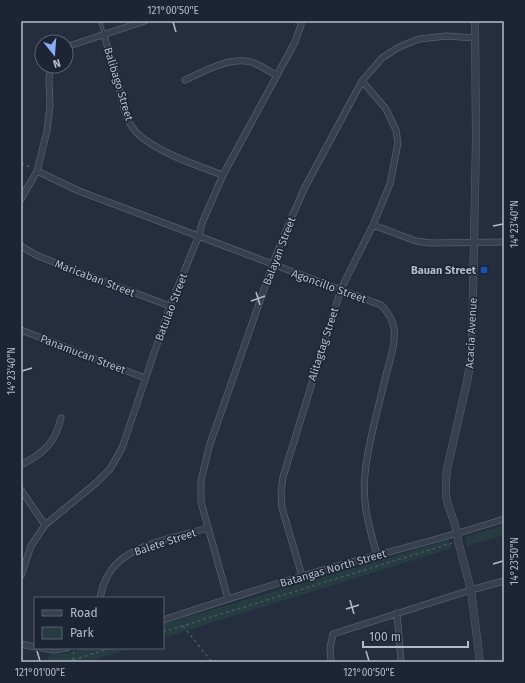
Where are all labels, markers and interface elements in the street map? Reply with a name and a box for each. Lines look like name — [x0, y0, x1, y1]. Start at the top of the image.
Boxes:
text: 121°00'50"E — [147, 5, 199, 17]
north arrow — [34, 34, 74, 74]
street label: Balibago Street — [101, 46, 136, 122]
text: N — [51, 56, 62, 70]
text: 14°23'40"N — [509, 200, 521, 248]
street label: Balayan Street — [261, 215, 298, 287]
street label: Maricaban Street — [53, 257, 137, 300]
place label: Bauan Street — [411, 264, 477, 277]
marker: Bauan Street — [479, 265, 489, 275]
street label: Agoncillo Street — [290, 267, 368, 306]
street label: Batulao Street — [153, 272, 190, 343]
street label: Acacia Avenue — [463, 297, 480, 369]
street label: Alitagtag Street — [305, 306, 341, 382]
street label: Panamucan Street — [38, 332, 127, 377]
text: 14°23'40"N — [6, 347, 18, 395]
street label: Balete Street — [133, 526, 198, 559]
text: 14°23'50"N — [509, 537, 521, 585]
street label: Batangas North Street — [279, 547, 388, 590]
legend — [34, 597, 164, 649]
text: Road — [70, 606, 98, 620]
scale bar — [363, 623, 468, 649]
text: Park — [70, 626, 94, 640]
text: 100 m — [369, 630, 401, 644]
text: 121°01'00"E — [15, 667, 65, 679]
text: 121°00'50"E — [343, 667, 395, 679]

